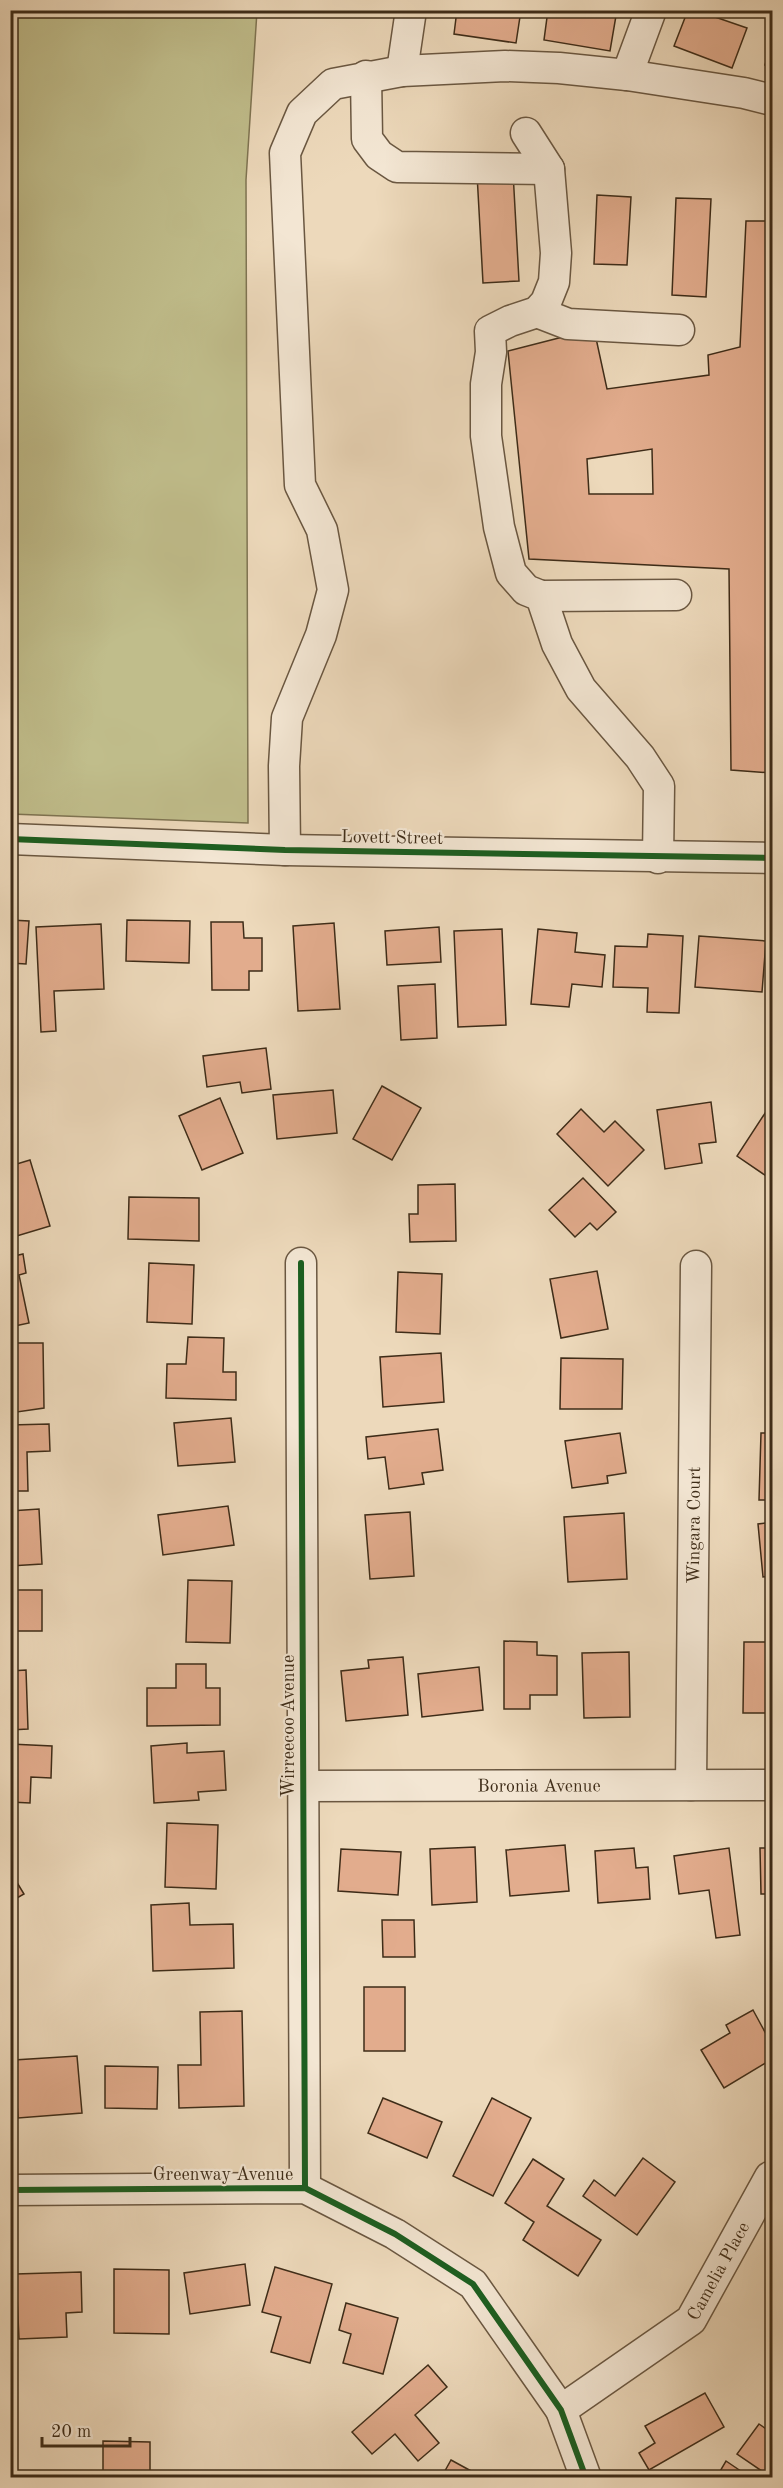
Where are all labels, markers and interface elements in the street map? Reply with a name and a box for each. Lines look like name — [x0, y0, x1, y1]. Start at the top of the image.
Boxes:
street label: Lovett Street — [341, 828, 443, 848]
street label: Wingara Court — [685, 1466, 704, 1584]
street label: Wirreecoo Avenue — [280, 1655, 298, 1797]
street label: Boronia Avenue — [477, 1777, 601, 1796]
street label: Greenway Avenue — [153, 2166, 293, 2184]
street label: Camelia Place — [685, 2219, 753, 2324]
scale bar — [42, 2410, 130, 2448]
text: 20 m — [51, 2423, 91, 2441]

